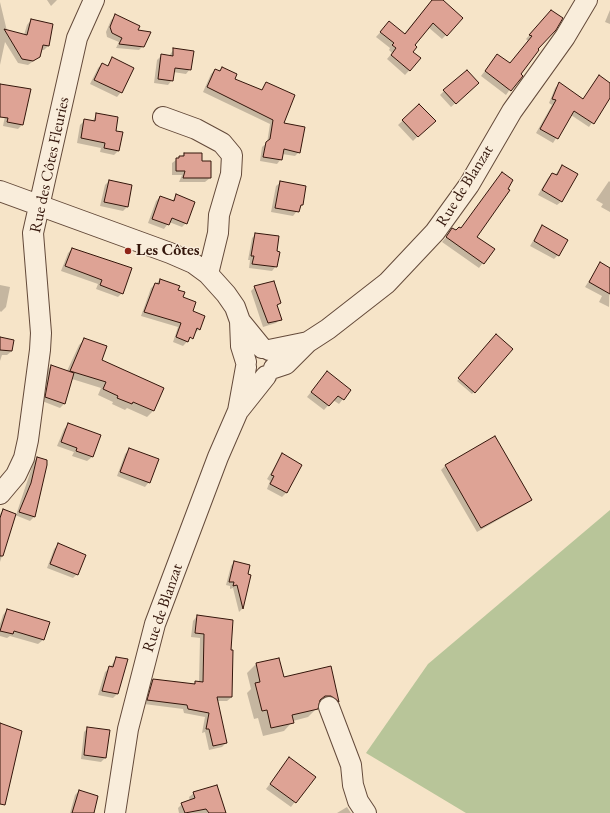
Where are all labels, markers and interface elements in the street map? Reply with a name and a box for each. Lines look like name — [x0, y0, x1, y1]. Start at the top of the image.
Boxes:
street label: Rue des Côtes Fleuries — [26, 95, 74, 235]
street label: Rue de Blanzat — [432, 142, 498, 230]
place label: Les Côtes — [136, 241, 200, 261]
marker: Les Côtes — [123, 246, 133, 256]
street label: Rue de Blanzat — [139, 561, 187, 655]

